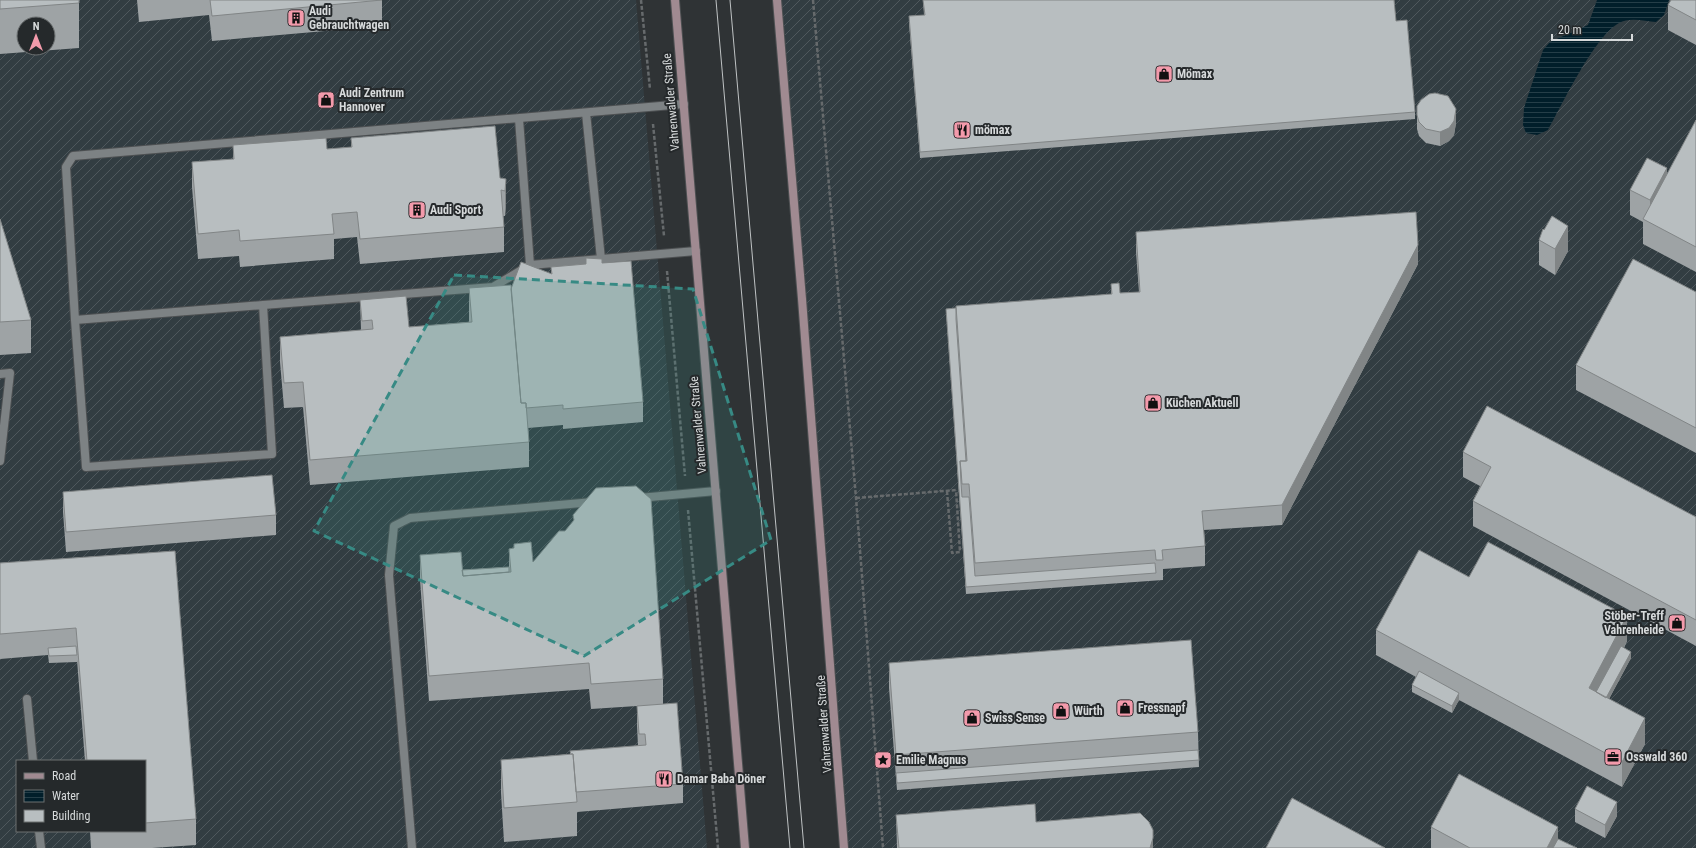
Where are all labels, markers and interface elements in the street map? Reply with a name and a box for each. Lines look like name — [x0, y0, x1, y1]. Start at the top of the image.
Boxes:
place label: Audi Gebrauchtwagen — [309, 4, 389, 32]
building icon: Audi Gebrauchtwagen — [286, 8, 306, 28]
north arrow — [16, 16, 56, 56]
scale bar — [1552, 16, 1632, 42]
text: N — [33, 20, 40, 33]
text: 20 m — [1558, 23, 1582, 37]
street label: Vahrenwalder Straße — [660, 52, 682, 151]
shop icon: Mömax — [1154, 64, 1174, 84]
place label: Mömax — [1177, 67, 1213, 81]
place label: Audi Zentrum Hannover — [339, 86, 404, 114]
shop icon: Audi Zentrum Hannover — [316, 90, 336, 110]
restaurant icon: mömax — [952, 120, 972, 140]
place label: mömax — [975, 123, 1010, 137]
building icon: Audi Sport — [407, 200, 427, 220]
place label: Audi Sport — [430, 203, 481, 217]
street label: Vahrenwalder Straße — [687, 375, 709, 474]
shop icon: Küchen Aktuell — [1143, 393, 1163, 413]
place label: Küchen Aktuell — [1166, 396, 1239, 410]
place label: Stöber-Treff Vahrenheide — [1604, 609, 1664, 637]
shop icon: Stöber-Treff Vahrenheide — [1667, 613, 1687, 633]
street label: Vahrenwalder Straße — [814, 674, 834, 773]
shop icon: Fressnapf — [1115, 698, 1135, 718]
shop icon: Würth — [1051, 701, 1071, 721]
place label: Fressnapf — [1138, 701, 1186, 715]
place label: Würth — [1074, 704, 1103, 718]
shop icon: Swiss Sense — [962, 708, 982, 728]
place label: Swiss Sense — [985, 711, 1045, 725]
office icon: Osswald 360 — [1603, 747, 1623, 767]
place icon: Emilie Magnus — [873, 750, 893, 770]
place label: Osswald 360 — [1626, 750, 1687, 764]
place label: Emilie Magnus — [896, 753, 967, 767]
legend — [16, 760, 146, 832]
text: Road — [52, 769, 76, 783]
restaurant icon: Damar Baba Döner — [654, 769, 674, 789]
place label: Damar Baba Döner — [677, 772, 766, 786]
text: Water — [52, 789, 80, 803]
text: Building — [52, 809, 90, 823]

